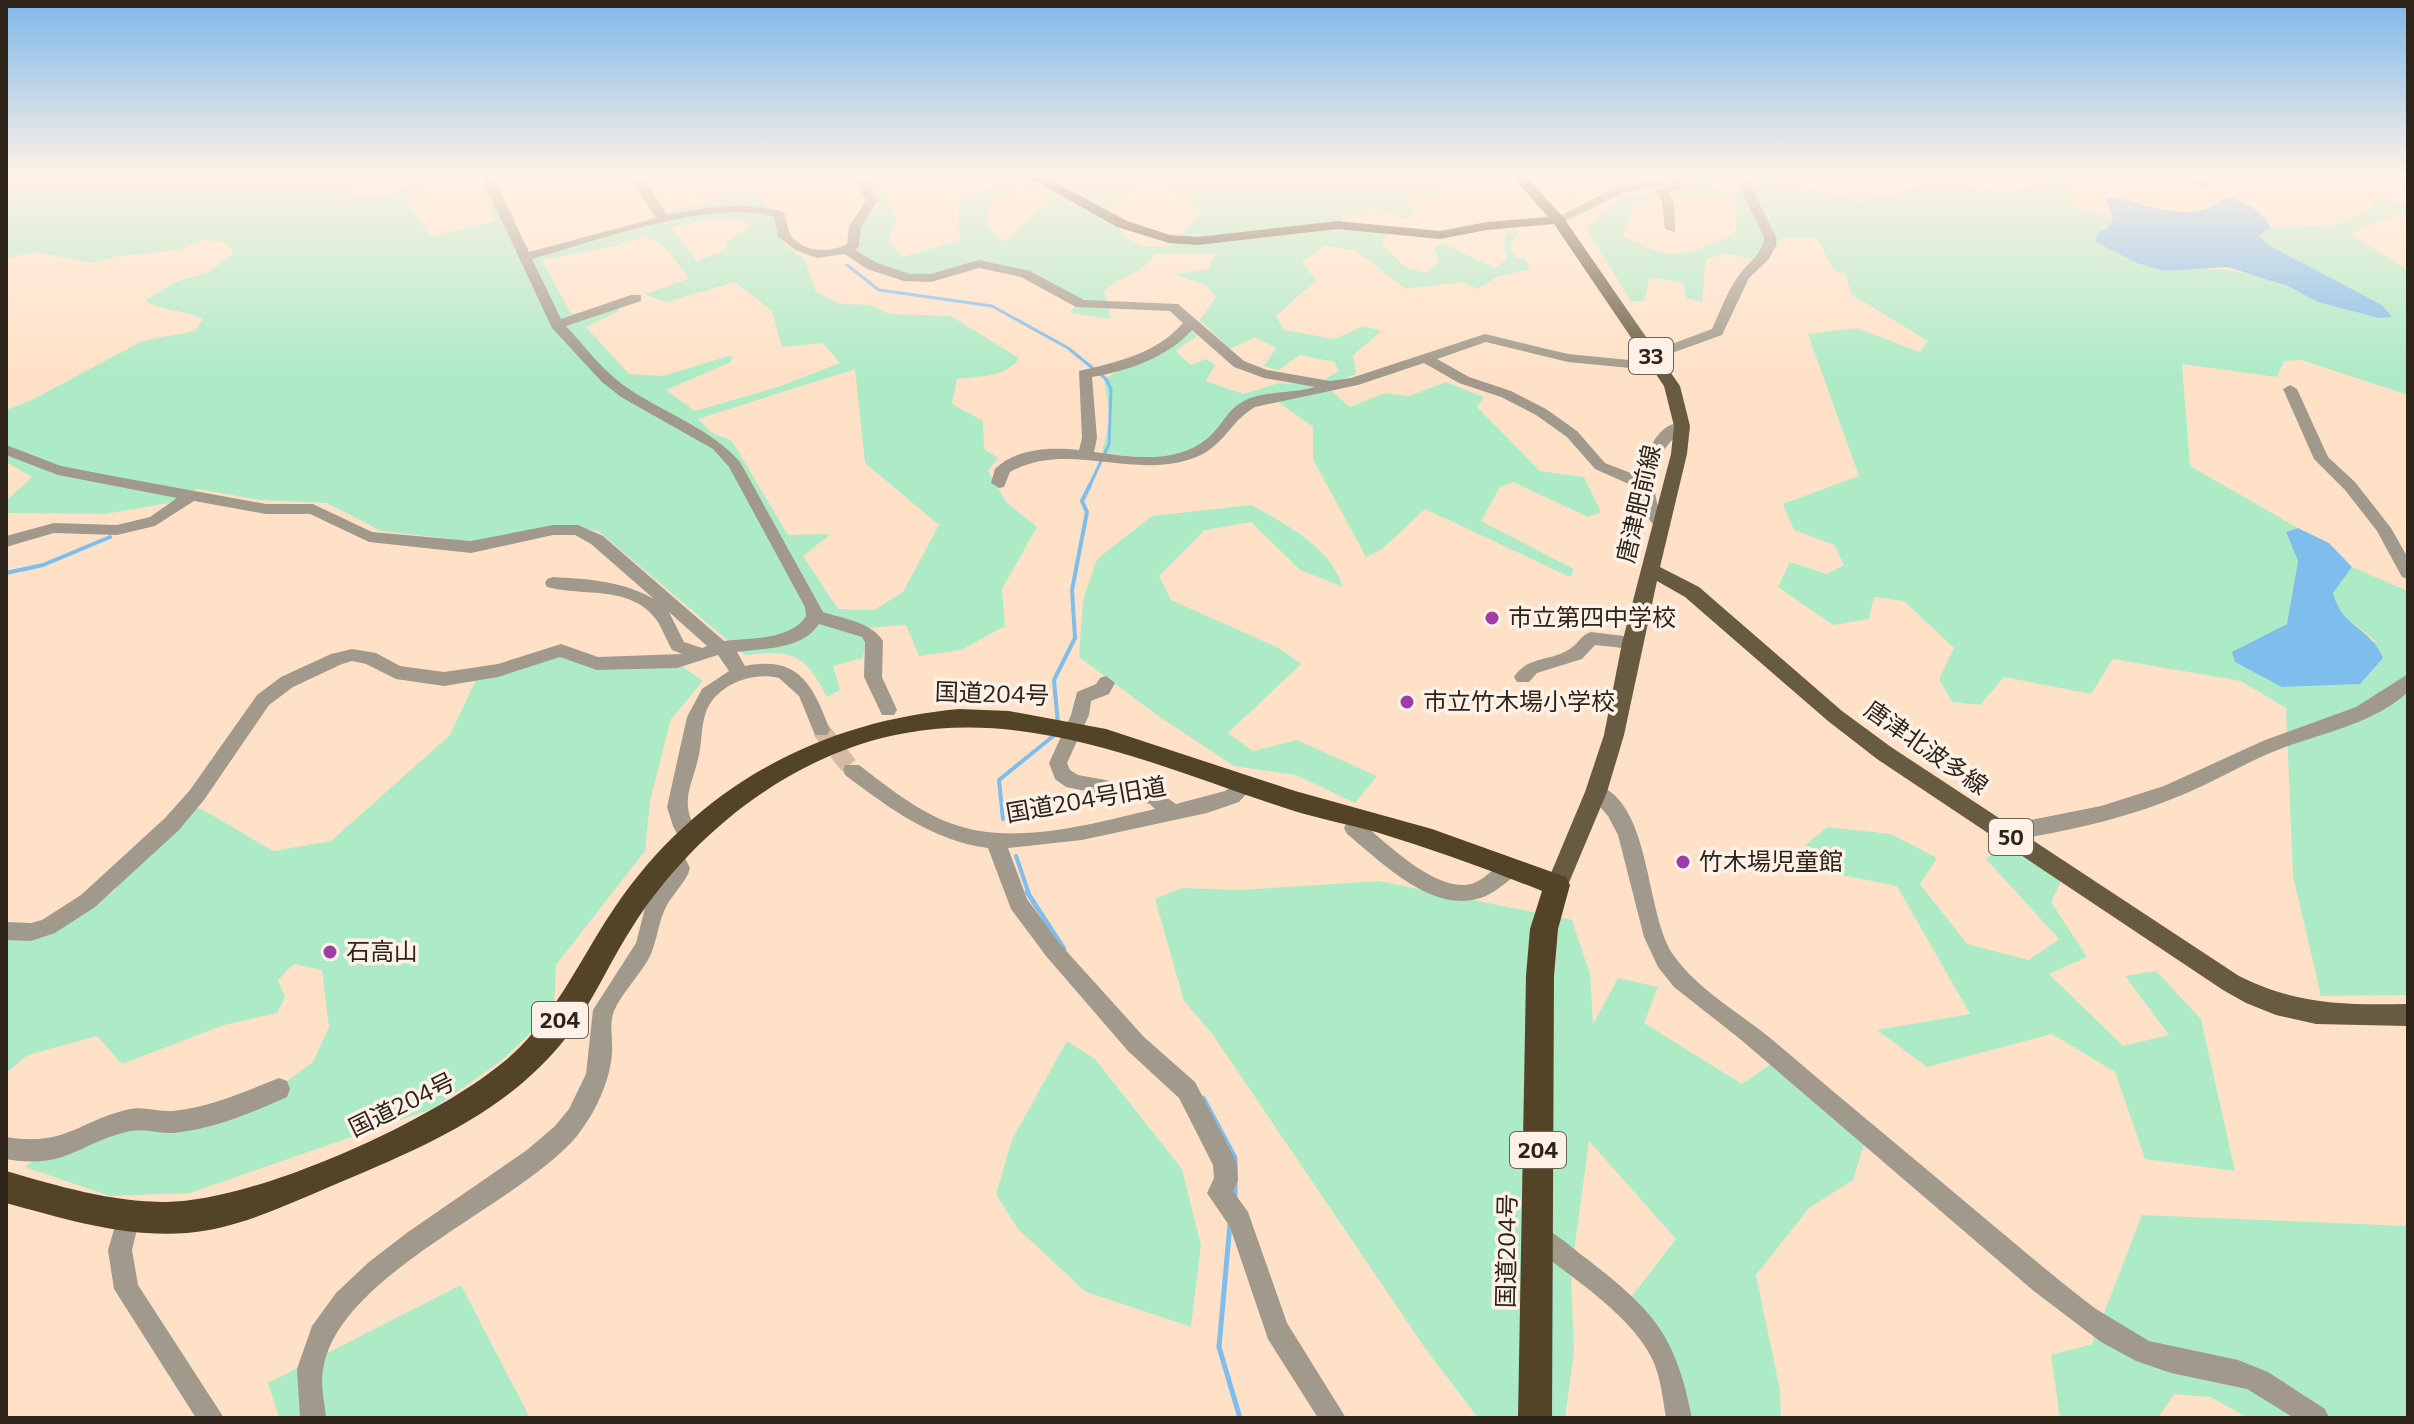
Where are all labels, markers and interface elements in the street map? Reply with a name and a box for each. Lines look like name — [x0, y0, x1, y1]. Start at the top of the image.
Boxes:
road number: 33 — [1629, 338, 1673, 374]
street label: 唐津肥前線 — [1612, 442, 1666, 566]
place label: 市立第四中学校 — [1508, 604, 1676, 632]
marker: 市立第四中学校 — [1483, 609, 1501, 627]
street label: 国道204号 — [934, 678, 1050, 710]
place label: 市立竹木場小学校 — [1423, 688, 1615, 716]
marker: 市立竹木場小学校 — [1398, 693, 1416, 711]
street label: 唐津北波多線 — [1859, 695, 1993, 801]
street label: 国道204号旧道 — [1004, 772, 1168, 828]
road number: 50 — [1989, 819, 2033, 855]
place label: 竹木場児童館 — [1699, 848, 1843, 876]
marker: 竹木場児童館 — [1674, 853, 1692, 871]
place label: 石高山 — [346, 938, 418, 966]
marker: 石高山 — [321, 943, 339, 961]
road number: 204 — [532, 1002, 588, 1038]
street label: 国道204号 — [344, 1067, 460, 1143]
road number: 204 — [1510, 1132, 1566, 1168]
street label: 国道204号 — [1492, 1194, 1522, 1308]

